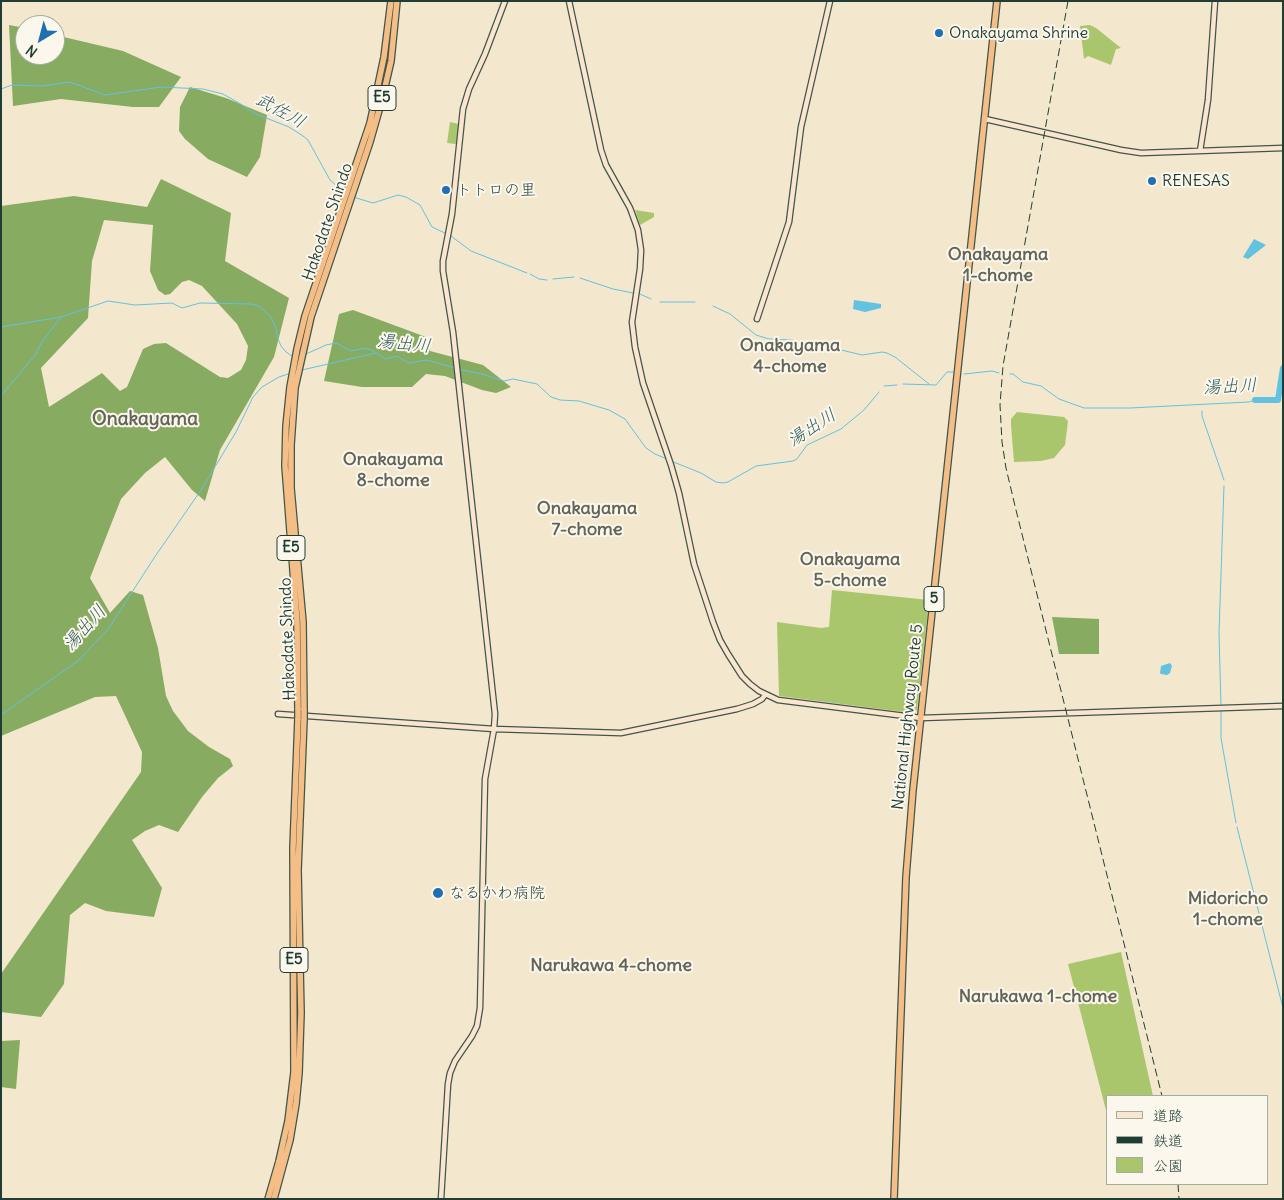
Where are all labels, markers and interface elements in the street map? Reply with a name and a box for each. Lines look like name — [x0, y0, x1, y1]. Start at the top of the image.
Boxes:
north arrow — [15, 15, 65, 65]
place label: Onakayama Shrine — [949, 23, 1088, 43]
marker: Onakayama Shrine — [933, 27, 945, 39]
text: N — [22, 41, 41, 61]
road number: E5 — [368, 86, 396, 110]
water label: 武佐川 — [251, 88, 309, 134]
street label: Hakodate Shindo — [299, 161, 357, 283]
place label: RENESAS — [1162, 171, 1230, 191]
marker: RENESAS — [1146, 175, 1158, 187]
place label: トトロの里 — [456, 180, 536, 200]
marker: トトロの里 — [440, 184, 452, 196]
district label: Onakayama 1-chome — [948, 244, 1048, 286]
water label: 湯出川 — [376, 330, 432, 358]
district label: Onakayama 4-chome — [740, 335, 840, 378]
water label: 湯出川 — [1202, 375, 1258, 399]
water label: 湯出川 — [783, 404, 841, 452]
district label: Onakayama — [92, 409, 198, 431]
district label: Onakayama 8-chome — [343, 449, 443, 492]
district label: Onakayama 7-chome — [537, 498, 637, 540]
road number: E5 — [277, 536, 305, 560]
district label: Onakayama 5-chome — [800, 549, 900, 592]
street label: Hakodate Shindo — [276, 577, 300, 701]
road number: 5 — [924, 586, 944, 612]
water label: 湯出川 — [59, 601, 111, 655]
street label: National Highway Route 5 — [889, 623, 927, 811]
place label: なるかわ病院 — [449, 883, 545, 903]
marker: なるかわ病院 — [431, 886, 445, 900]
district label: Midoricho 1-chome — [1188, 888, 1268, 931]
road number: E5 — [280, 948, 308, 972]
district label: Narukawa 4-chome — [530, 955, 692, 977]
district label: Narukawa 1-chome — [959, 986, 1117, 1008]
legend — [1106, 1095, 1269, 1185]
text: 道路 — [1153, 1106, 1183, 1125]
text: 鉄道 — [1153, 1131, 1183, 1150]
text: 公園 — [1153, 1156, 1183, 1175]

